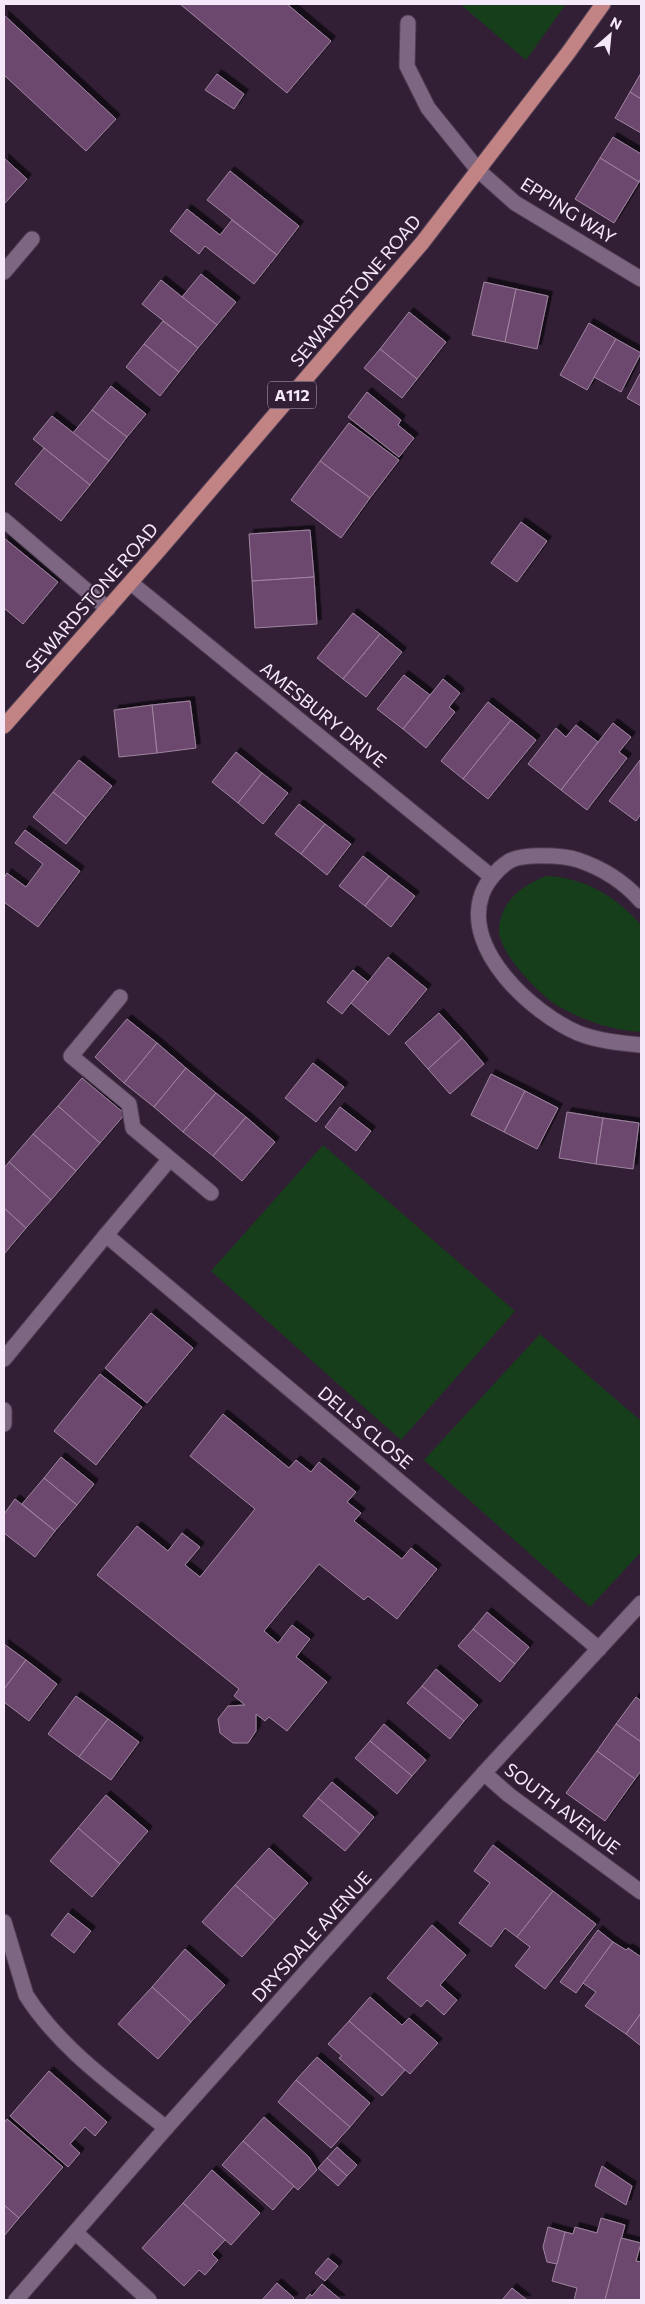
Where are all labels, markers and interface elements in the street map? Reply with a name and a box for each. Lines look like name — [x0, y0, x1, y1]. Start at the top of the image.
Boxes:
north arrow — [585, 10, 635, 60]
text: N — [608, 13, 625, 33]
street label: EPPING WAY — [517, 172, 620, 248]
street label: SEWARDSTONE ROAD — [285, 210, 425, 371]
road number: A112 — [268, 382, 316, 408]
street label: SEWARDSTONE ROAD — [20, 518, 162, 677]
street label: AMESBURY DRIVE — [256, 657, 391, 772]
street label: DELLS CLOSE — [314, 1381, 417, 1473]
street label: SOUTH AVENUE — [501, 1758, 625, 1859]
street label: DRYSDALE AVENUE — [247, 1867, 376, 2006]

